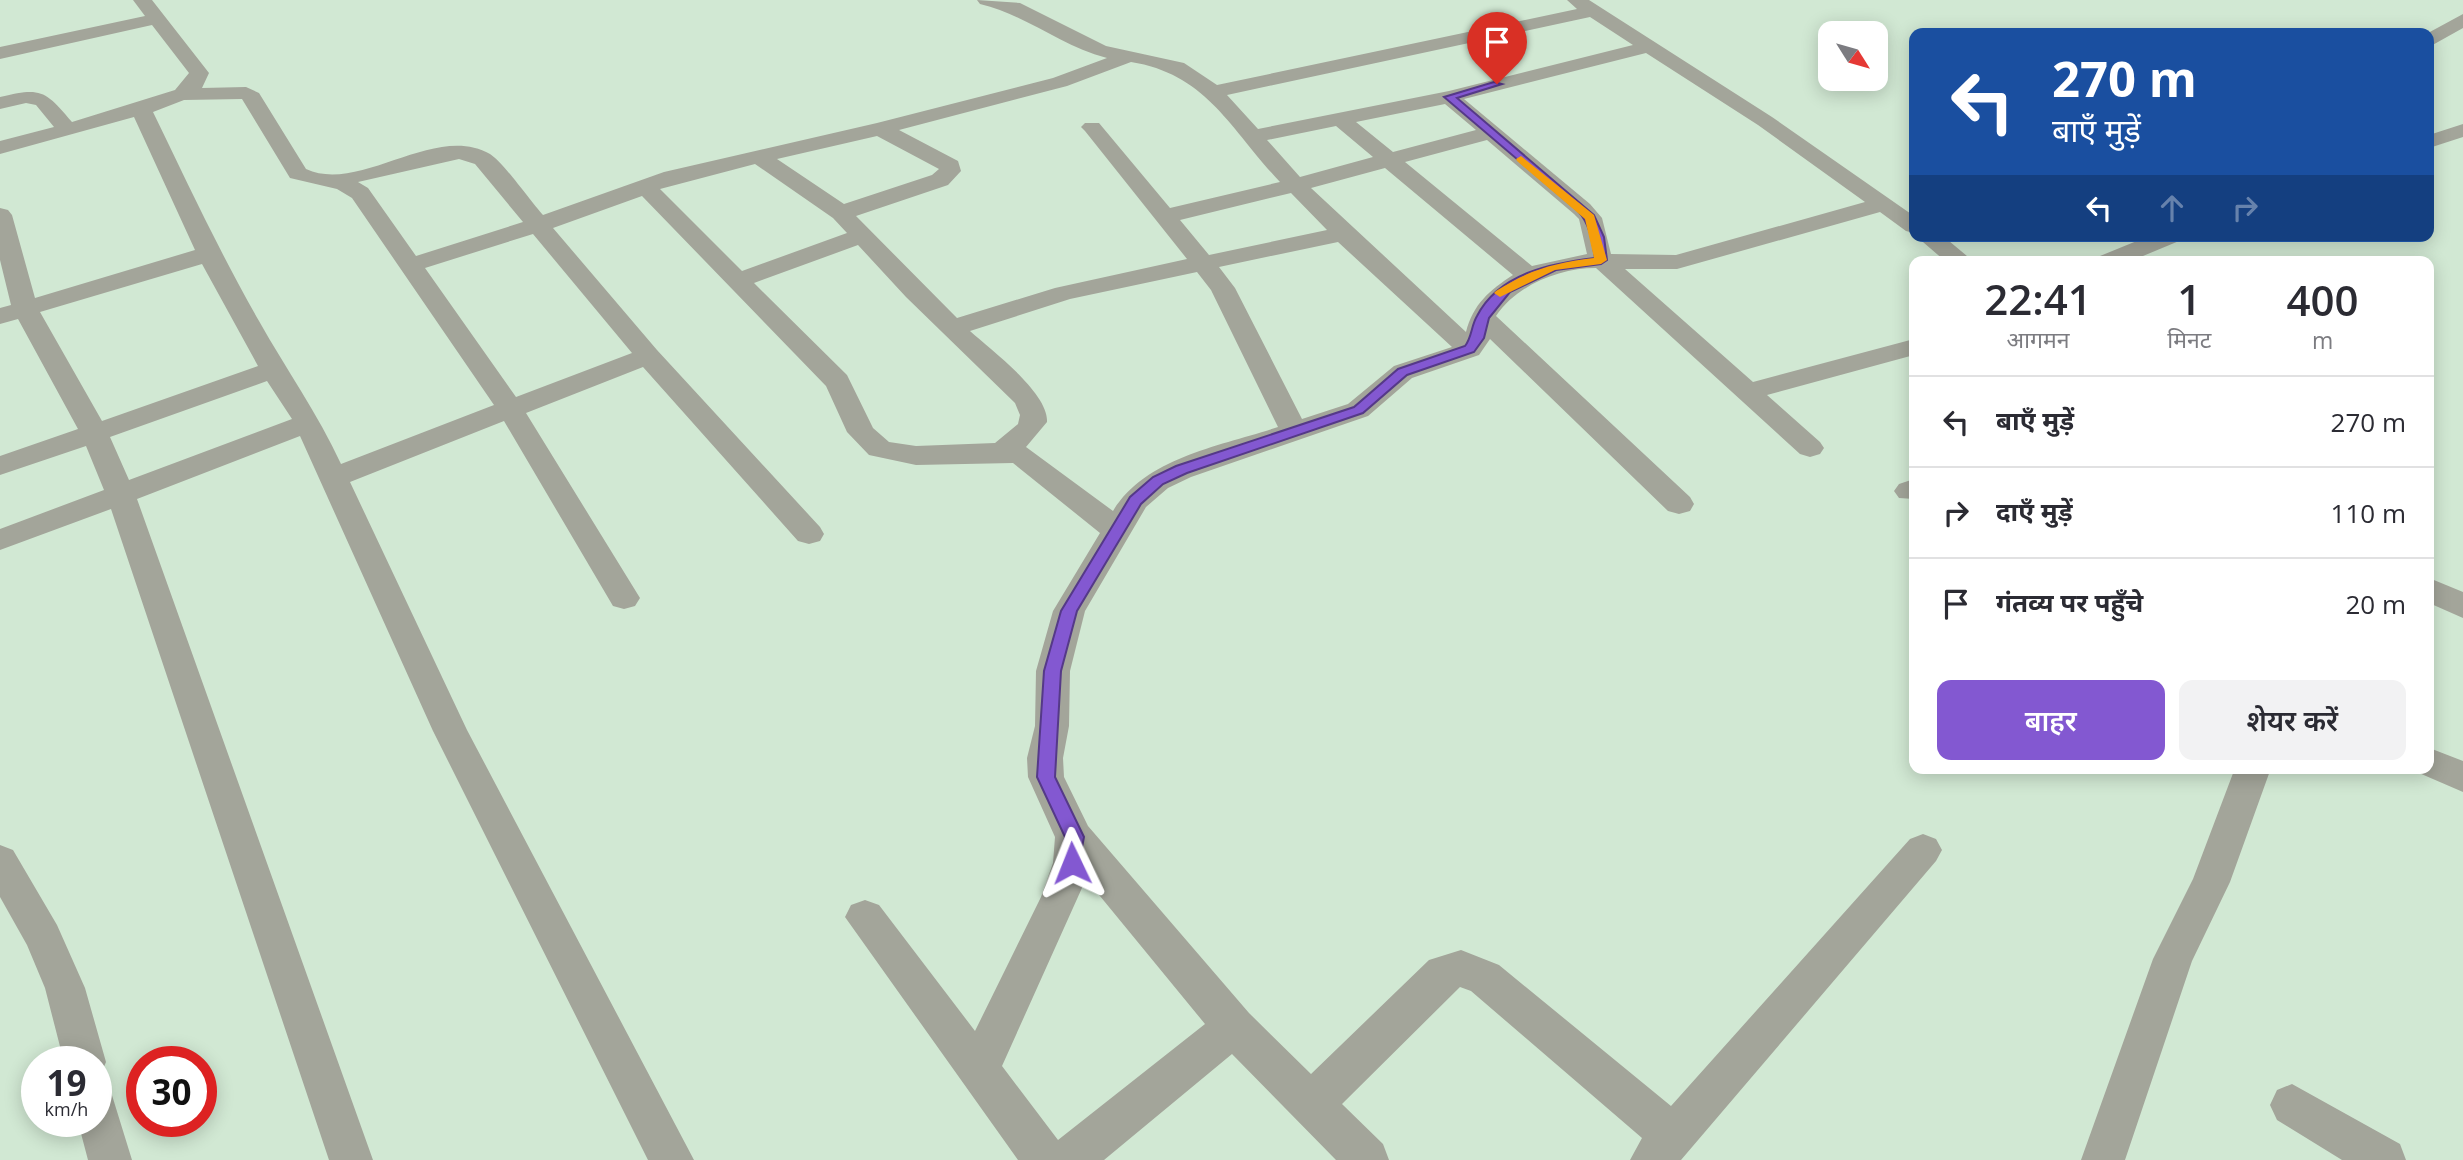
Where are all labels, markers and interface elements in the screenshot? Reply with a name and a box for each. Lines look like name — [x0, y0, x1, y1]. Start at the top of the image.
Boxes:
pin — [1467, 12.0, 1527, 84]
north arrow — [1818, 21, 1888, 91]
map controls — [1818, 21, 1888, 91]
icon: arrive — [1478, 23, 1516, 61]
text: 270 m — [2052, 45, 2197, 111]
icon: left — [1937, 56, 2028, 147]
text: बाएँ मुड़ें — [2052, 108, 2141, 151]
icon: left — [2080, 189, 2118, 227]
icon: ahead — [2153, 189, 2191, 227]
icon: right — [2226, 189, 2264, 227]
text: 22:41 — [1984, 270, 2092, 327]
text: 1 — [2177, 270, 2201, 327]
text: 400 — [2287, 271, 2359, 328]
text: आगमन — [2007, 323, 2070, 355]
text: मिनट — [2167, 323, 2211, 355]
text: m — [2312, 324, 2333, 356]
text: बाएँ मुड़ें — [1996, 402, 2074, 438]
icon: left — [1937, 403, 1975, 441]
text: 270 m — [2331, 404, 2406, 440]
text: दाएँ मुड़ें — [1996, 493, 2073, 529]
icon: right — [1937, 494, 1975, 532]
text: 110 m — [2331, 495, 2406, 531]
text: गंतव्य पर पहुँचे — [1996, 584, 2143, 620]
icon: arrive — [1937, 585, 1975, 623]
text: 20 m — [2345, 586, 2406, 622]
button: बाहर — [1937, 680, 2165, 760]
button: शेयर करें — [2179, 680, 2406, 760]
position arrow — [1035, 826, 1109, 900]
speed limit sign: 30 — [126, 1046, 217, 1137]
text: 19 — [46, 1059, 87, 1106]
text: km/h — [45, 1097, 88, 1121]

